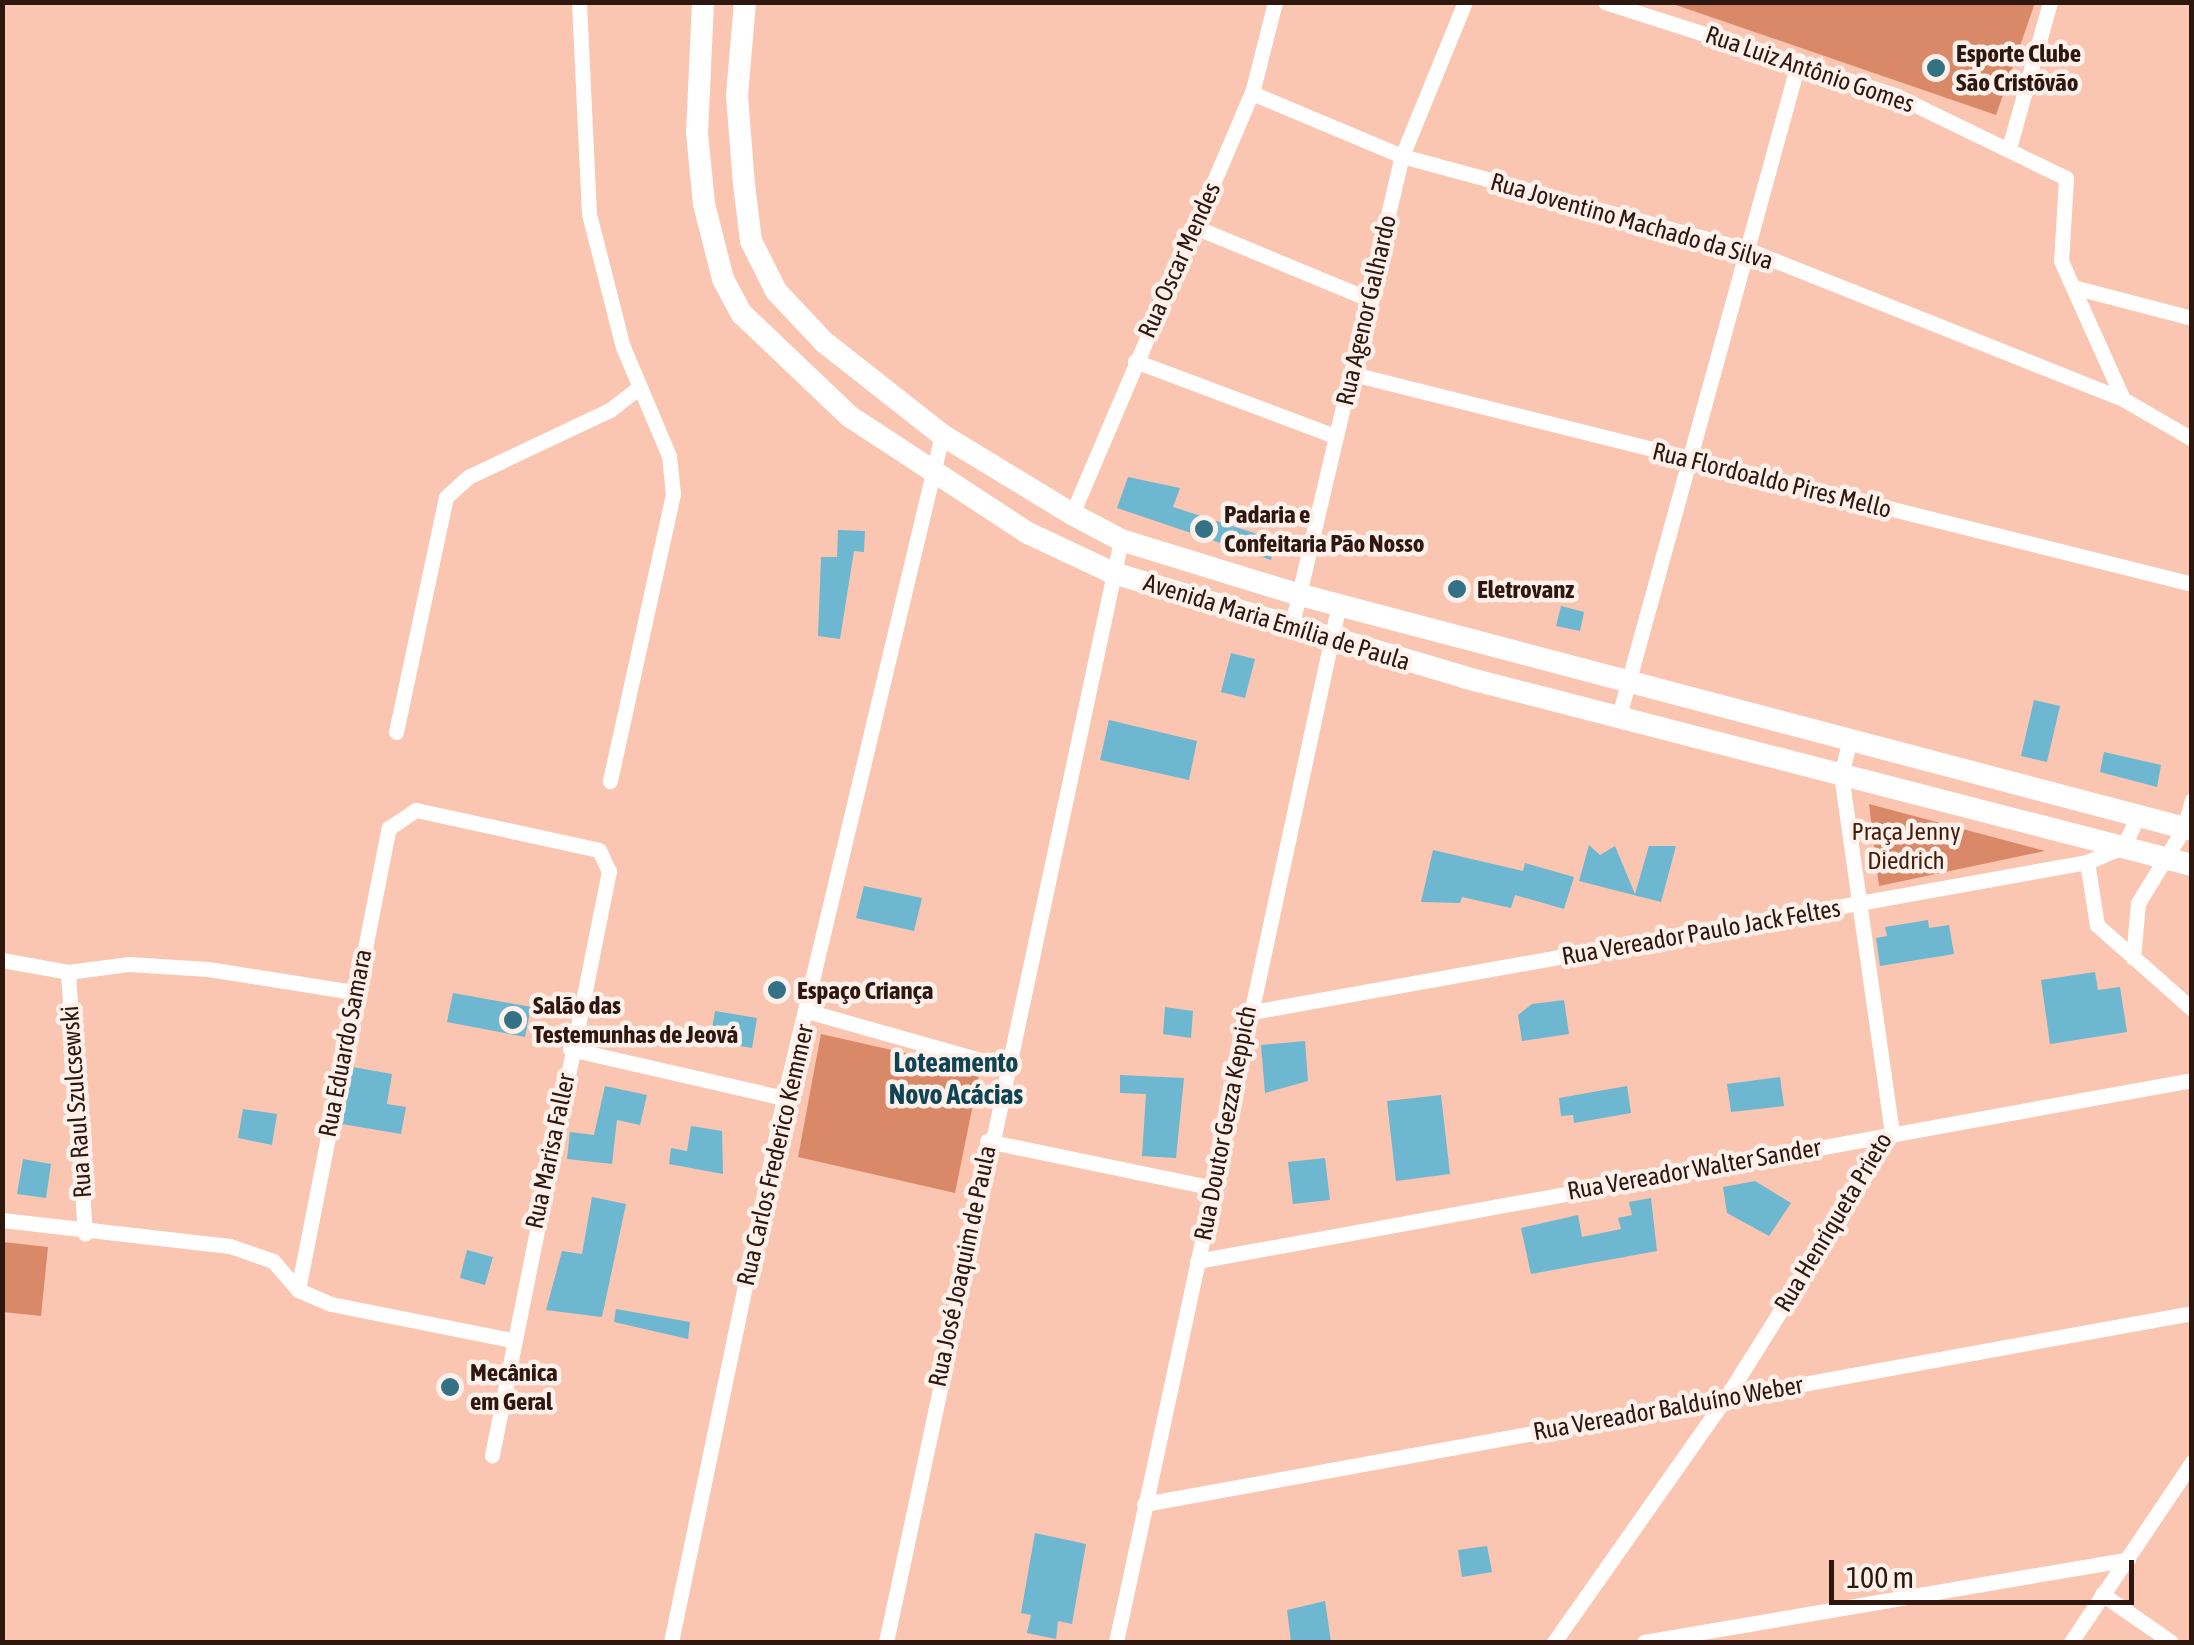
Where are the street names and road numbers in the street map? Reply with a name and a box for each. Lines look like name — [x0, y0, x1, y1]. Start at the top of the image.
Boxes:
street label: Rua Luiz Antônio Gomes — [1702, 19, 1918, 119]
street label: Rua Joventino Machado da Silva — [1487, 166, 1777, 276]
street label: Rua Oscar Mendes — [1131, 178, 1227, 342]
street label: Rua Agenor Galhardo — [1330, 212, 1402, 408]
street label: Rua Flordoaldo Pires Mello — [1649, 436, 1895, 524]
street label: Avenida Maria Emília de Paula — [1140, 567, 1414, 677]
street label: Rua Vereador Paulo Jack Feltes — [1559, 893, 1843, 971]
street label: Rua Eduardo Samara — [312, 947, 378, 1139]
street label: Rua Doutor Gezza Keppich — [1188, 1003, 1262, 1243]
street label: Rua Raul Szulcsewski — [54, 1005, 98, 1199]
street label: Rua Carlos Frederico Kemmer — [730, 1022, 820, 1288]
street label: Rua Marisa Faller — [519, 1071, 581, 1231]
street label: Rua Henriqueta Prieto — [1768, 1127, 1898, 1317]
street label: Rua Vereador Walter Sander — [1565, 1132, 1823, 1206]
street label: Rua José Joaquim de Paula — [922, 1143, 1002, 1389]
street label: Rua Vereador Balduíno Weber — [1531, 1369, 1805, 1447]

